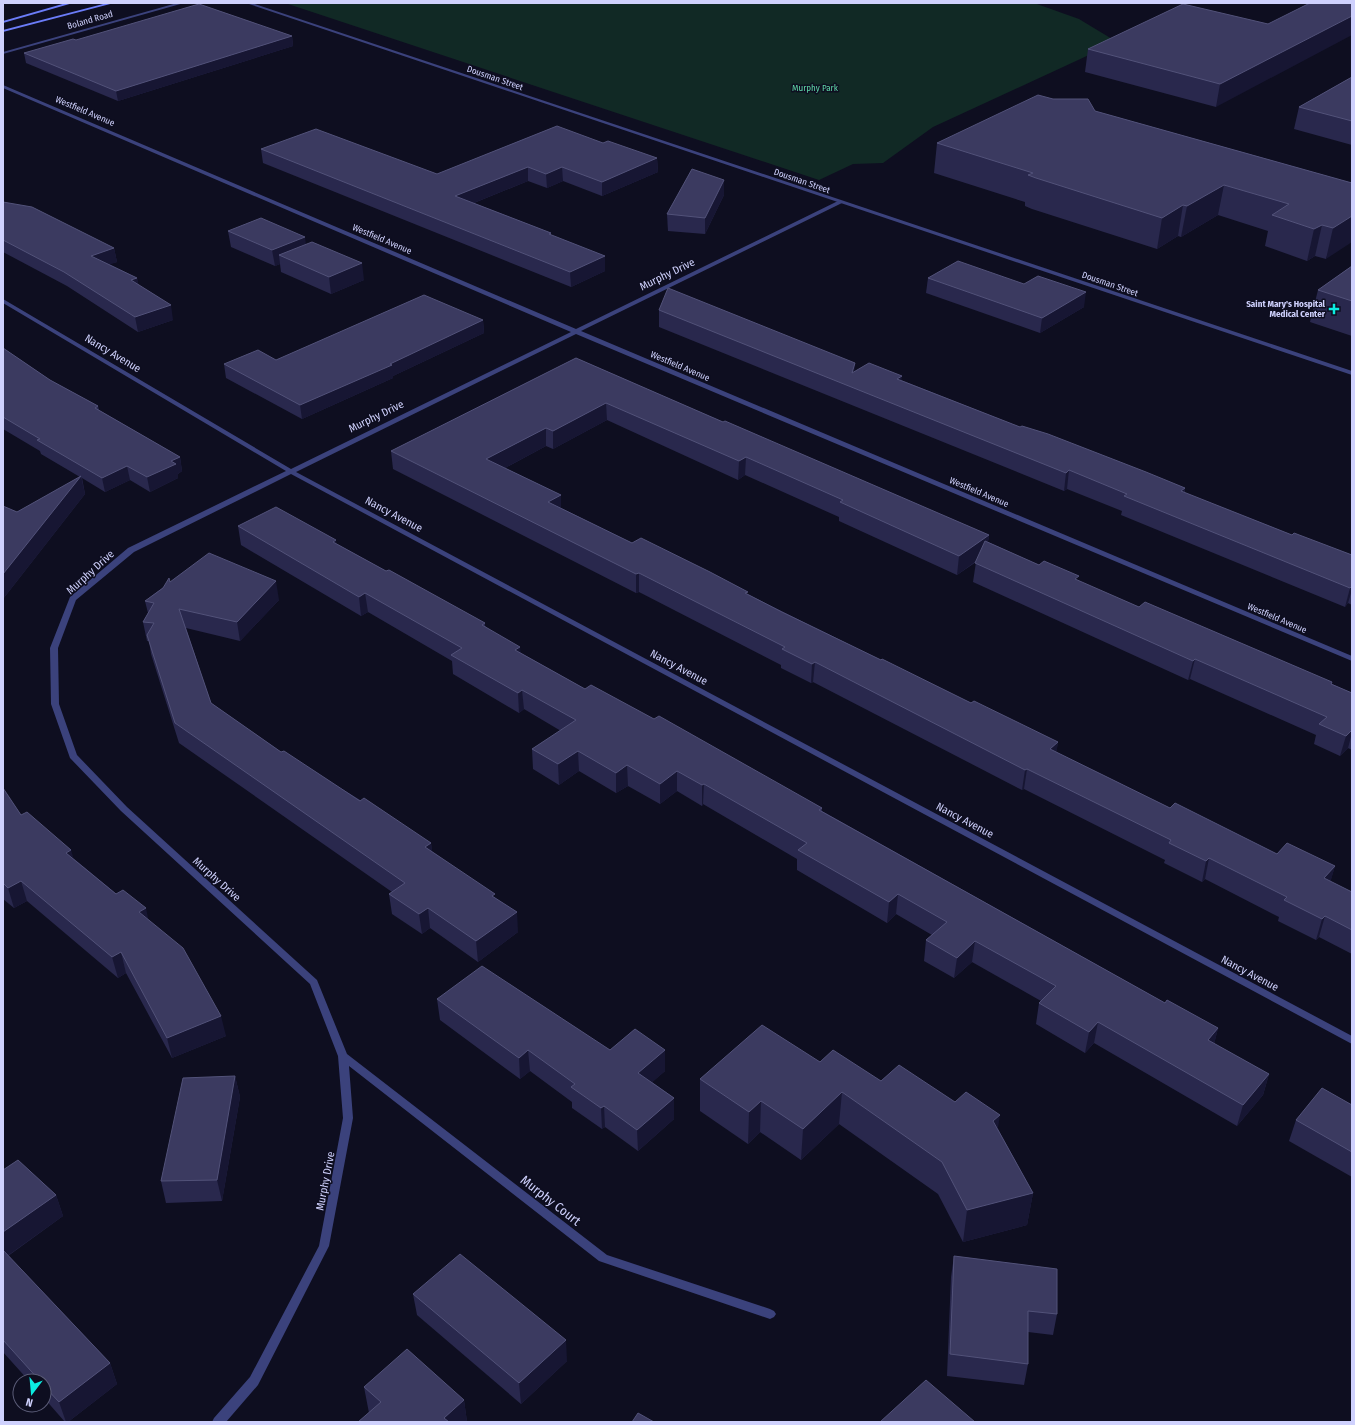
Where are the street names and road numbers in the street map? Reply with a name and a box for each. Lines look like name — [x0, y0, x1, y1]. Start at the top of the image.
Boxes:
street label: Boland Road — [66, 9, 114, 31]
street label: Dousman Street — [466, 64, 524, 92]
street label: Westfield Avenue — [54, 94, 117, 128]
street label: Dousman Street — [773, 167, 831, 195]
street label: Westfield Avenue — [351, 222, 414, 256]
street label: Murphy Drive — [638, 256, 697, 293]
street label: Dousman Street — [1081, 270, 1139, 298]
street label: Nancy Avenue — [82, 332, 143, 375]
street label: Westfield Avenue — [649, 349, 712, 383]
street label: Murphy Drive — [347, 398, 406, 435]
street label: Westfield Avenue — [948, 475, 1011, 509]
street label: Nancy Avenue — [363, 494, 425, 535]
street label: Murphy Drive — [64, 548, 117, 597]
street label: Westfield Avenue — [1246, 601, 1309, 635]
street label: Nancy Avenue — [648, 647, 710, 688]
street label: Nancy Avenue — [934, 800, 996, 841]
street label: Murphy Drive — [190, 855, 243, 904]
street label: Nancy Avenue — [1219, 953, 1281, 994]
street label: Murphy Drive — [313, 1151, 338, 1212]
street label: Murphy Court — [518, 1172, 584, 1229]

